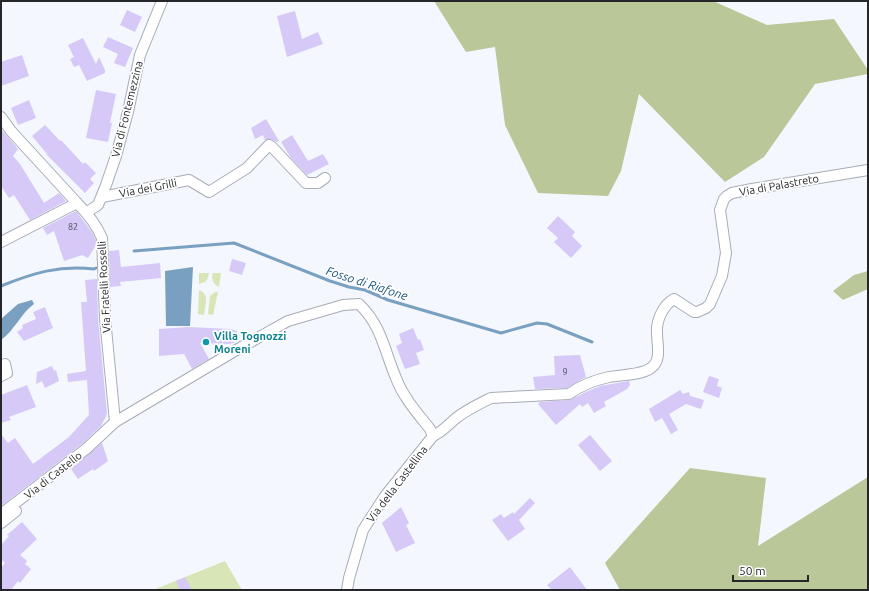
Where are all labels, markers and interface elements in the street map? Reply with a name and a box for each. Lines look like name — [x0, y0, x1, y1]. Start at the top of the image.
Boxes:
street label: Via di Fontemezzina — [109, 60, 145, 158]
street label: Via di Palastreto — [738, 172, 820, 198]
street label: Via dei Grilli — [118, 177, 178, 199]
house number: 82 — [68, 222, 78, 232]
street label: Via Fratelli Rosselli — [96, 241, 112, 333]
water label: Fosso di Riafone — [325, 264, 409, 302]
place label: Villa Tognozzi Moreni — [214, 330, 286, 355]
marker: Villa Tognozzi Moreni — [201, 337, 211, 347]
house number: 9 — [562, 367, 568, 377]
street label: Via della Castellina — [364, 443, 430, 525]
street label: Via di Castello — [22, 449, 84, 501]
scale bar — [733, 557, 808, 583]
text: 50 m — [739, 564, 766, 577]

